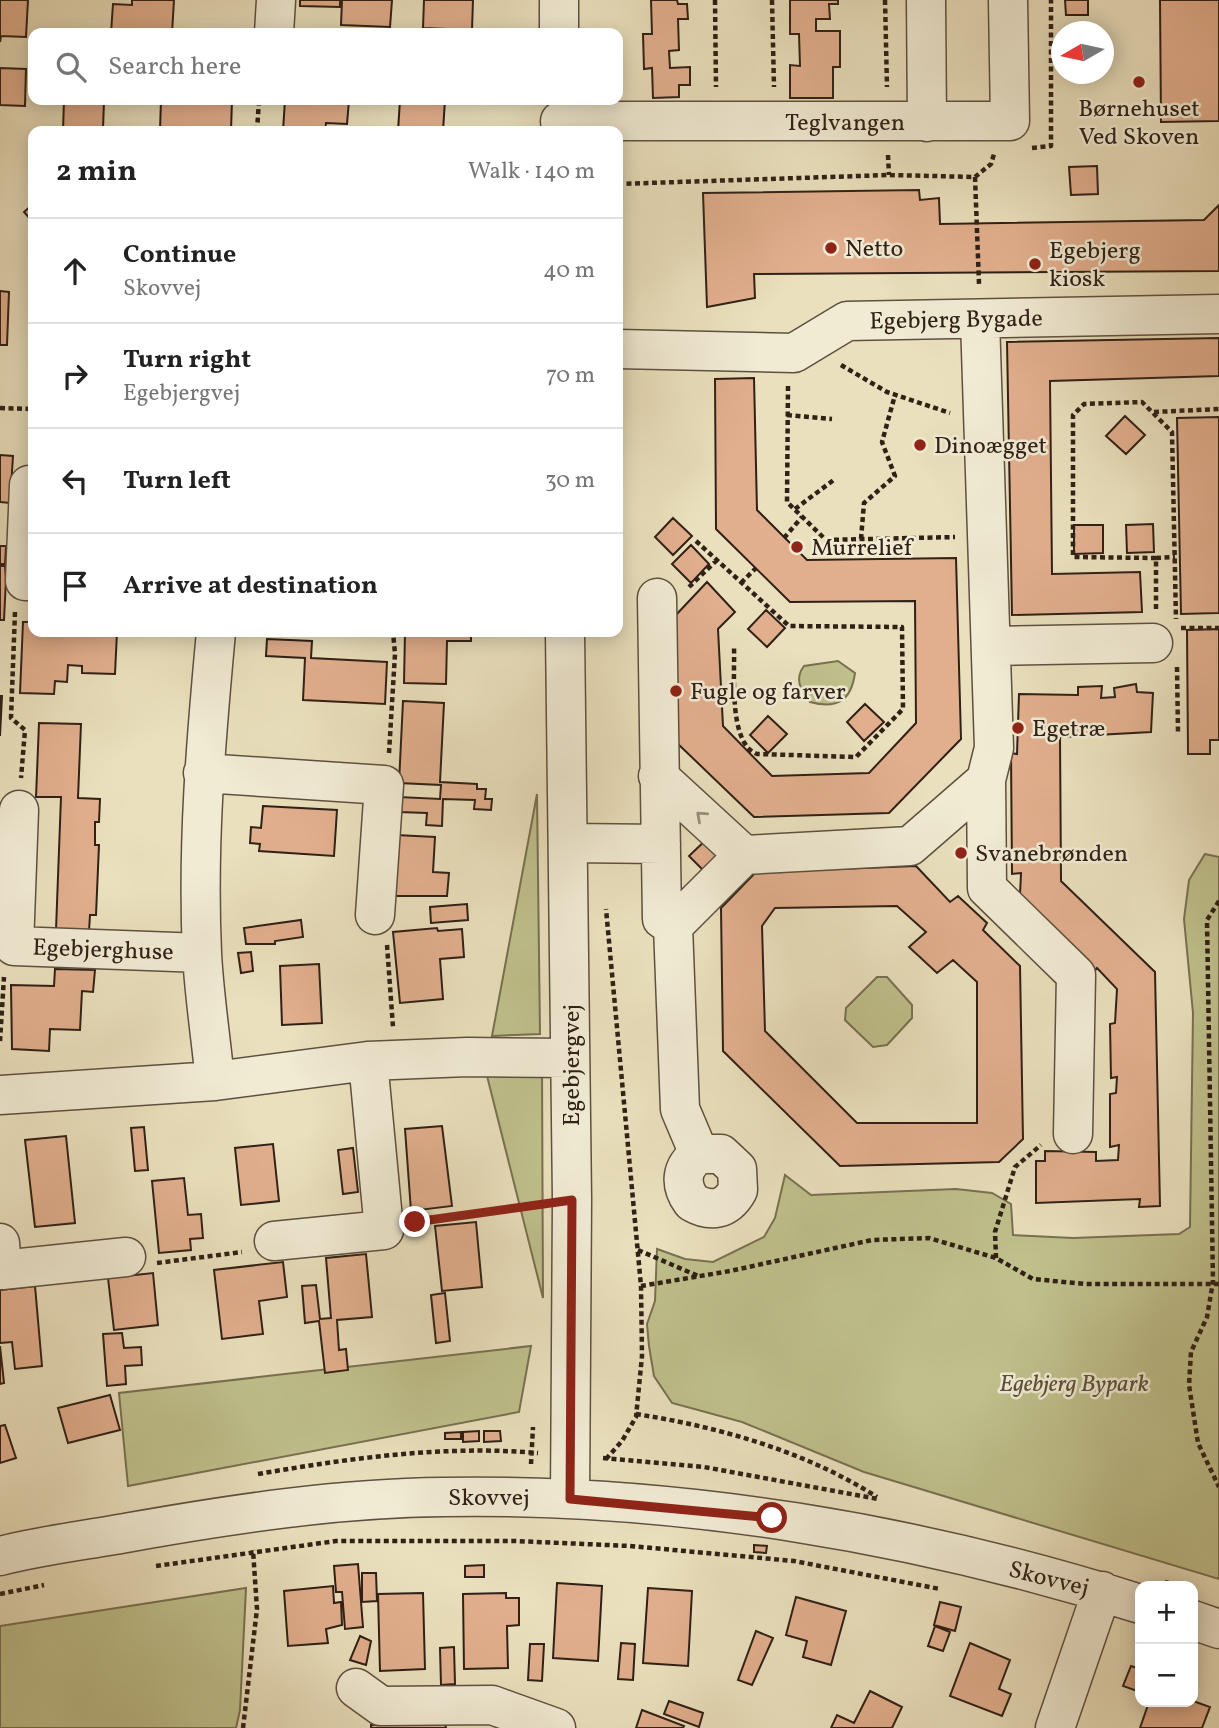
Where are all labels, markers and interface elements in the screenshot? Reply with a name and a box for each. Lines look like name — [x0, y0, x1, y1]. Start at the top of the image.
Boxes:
north arrow — [1051, 21, 1114, 84]
search box — [28, 28, 623, 105]
icon: search — [52, 48, 90, 86]
text: Search here — [108, 49, 241, 85]
marker: Børnehuset Ved Skoven — [1131, 74, 1147, 90]
place label: Børnehuset Ved Skoven — [1078, 93, 1200, 155]
street label: Teglvangen — [785, 107, 905, 141]
text: 2 min — [56, 151, 137, 193]
text: Walk · 140 m — [468, 156, 595, 188]
place label: Netto — [845, 233, 903, 267]
place label: Egebjerg kiosk — [1049, 235, 1141, 297]
text: Continue — [123, 237, 236, 273]
marker: Netto — [823, 240, 839, 256]
icon: ahead — [56, 252, 94, 290]
text: 40 m — [543, 255, 595, 287]
marker: Egebjerg kiosk — [1027, 256, 1043, 272]
text: Skovvej — [123, 273, 201, 305]
street label: Egebjerg Bygade — [869, 302, 1043, 340]
text: Turn right — [123, 342, 251, 378]
icon: right — [56, 357, 94, 395]
text: 70 m — [546, 360, 595, 392]
text: Egebjergvej — [123, 378, 240, 410]
place label: Dinoægget — [934, 430, 1047, 464]
marker: Dinoægget — [912, 437, 928, 453]
icon: left — [56, 462, 94, 500]
text: Turn left — [123, 463, 231, 499]
text: 30 m — [545, 465, 595, 497]
place label: Murrelief — [811, 532, 915, 566]
marker: Murrelief — [789, 539, 805, 555]
icon: arrive — [56, 567, 94, 605]
text: Arrive at destination — [123, 568, 378, 604]
place label: Fugle og farver — [690, 676, 846, 710]
marker: Fugle og farver — [668, 683, 684, 699]
place label: Egetræ — [1032, 713, 1105, 747]
marker: Egetræ — [1010, 720, 1026, 736]
one-way arrow — [696, 811, 709, 824]
place label: Svanebrønden — [975, 838, 1128, 872]
marker: Svanebrønden — [953, 845, 969, 861]
street label: Egebjerghuse — [32, 932, 174, 970]
street label: Egebjergvej — [556, 1004, 590, 1126]
route end — [399, 1206, 430, 1237]
park label: Egebjerg Bypark — [999, 1368, 1149, 1402]
street label: Skovvej — [448, 1482, 530, 1516]
route start — [756, 1502, 787, 1533]
street label: Skovvej — [1005, 1554, 1092, 1606]
map controls — [1135, 1581, 1198, 1707]
button: + — [1135, 1581, 1198, 1644]
button: − — [1135, 1644, 1198, 1707]

